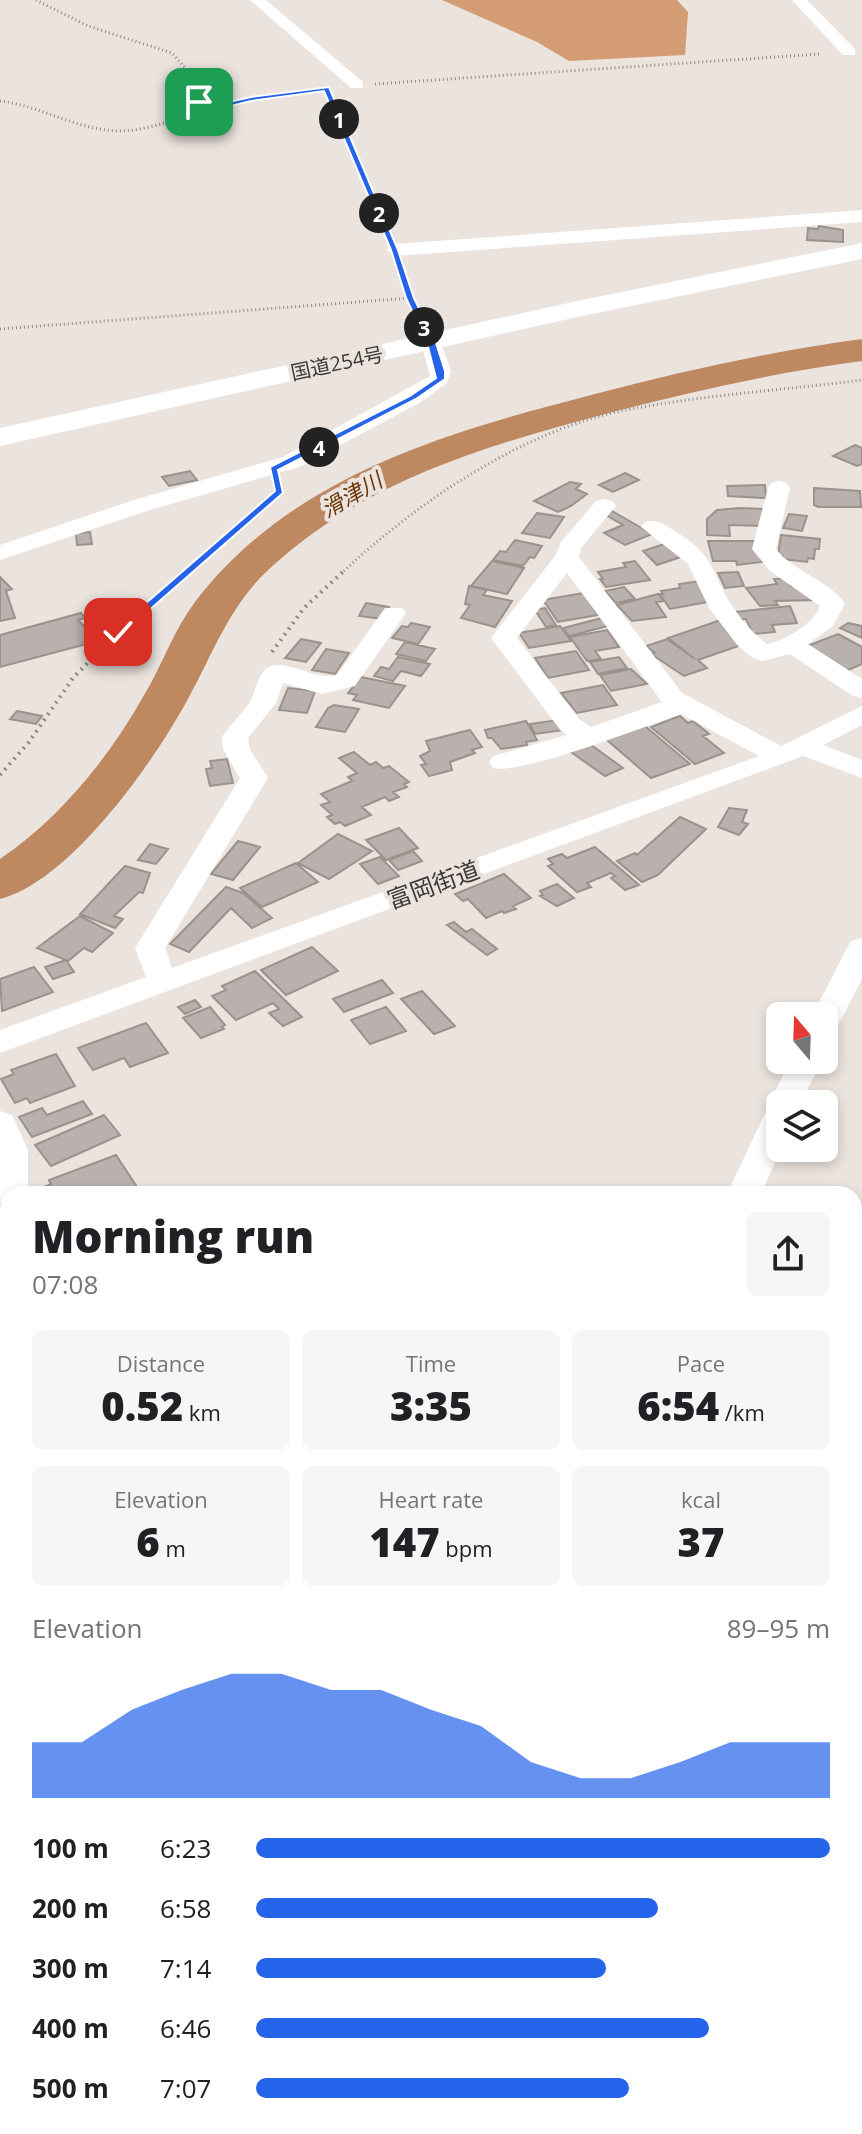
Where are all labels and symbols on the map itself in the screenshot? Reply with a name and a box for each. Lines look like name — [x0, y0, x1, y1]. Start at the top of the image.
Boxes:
pin — [165, 68, 233, 136]
pin: 1 — [319, 99, 359, 139]
pin: 2 — [359, 193, 399, 233]
pin: 3 — [404, 307, 444, 347]
street label: 国道254号 — [288, 340, 386, 386]
pin: 4 — [299, 427, 339, 467]
water label: 滑津川 — [315, 464, 389, 523]
pin — [84, 598, 152, 666]
street label: 富岡街道 — [382, 852, 484, 916]
north arrow — [766, 1002, 838, 1074]

